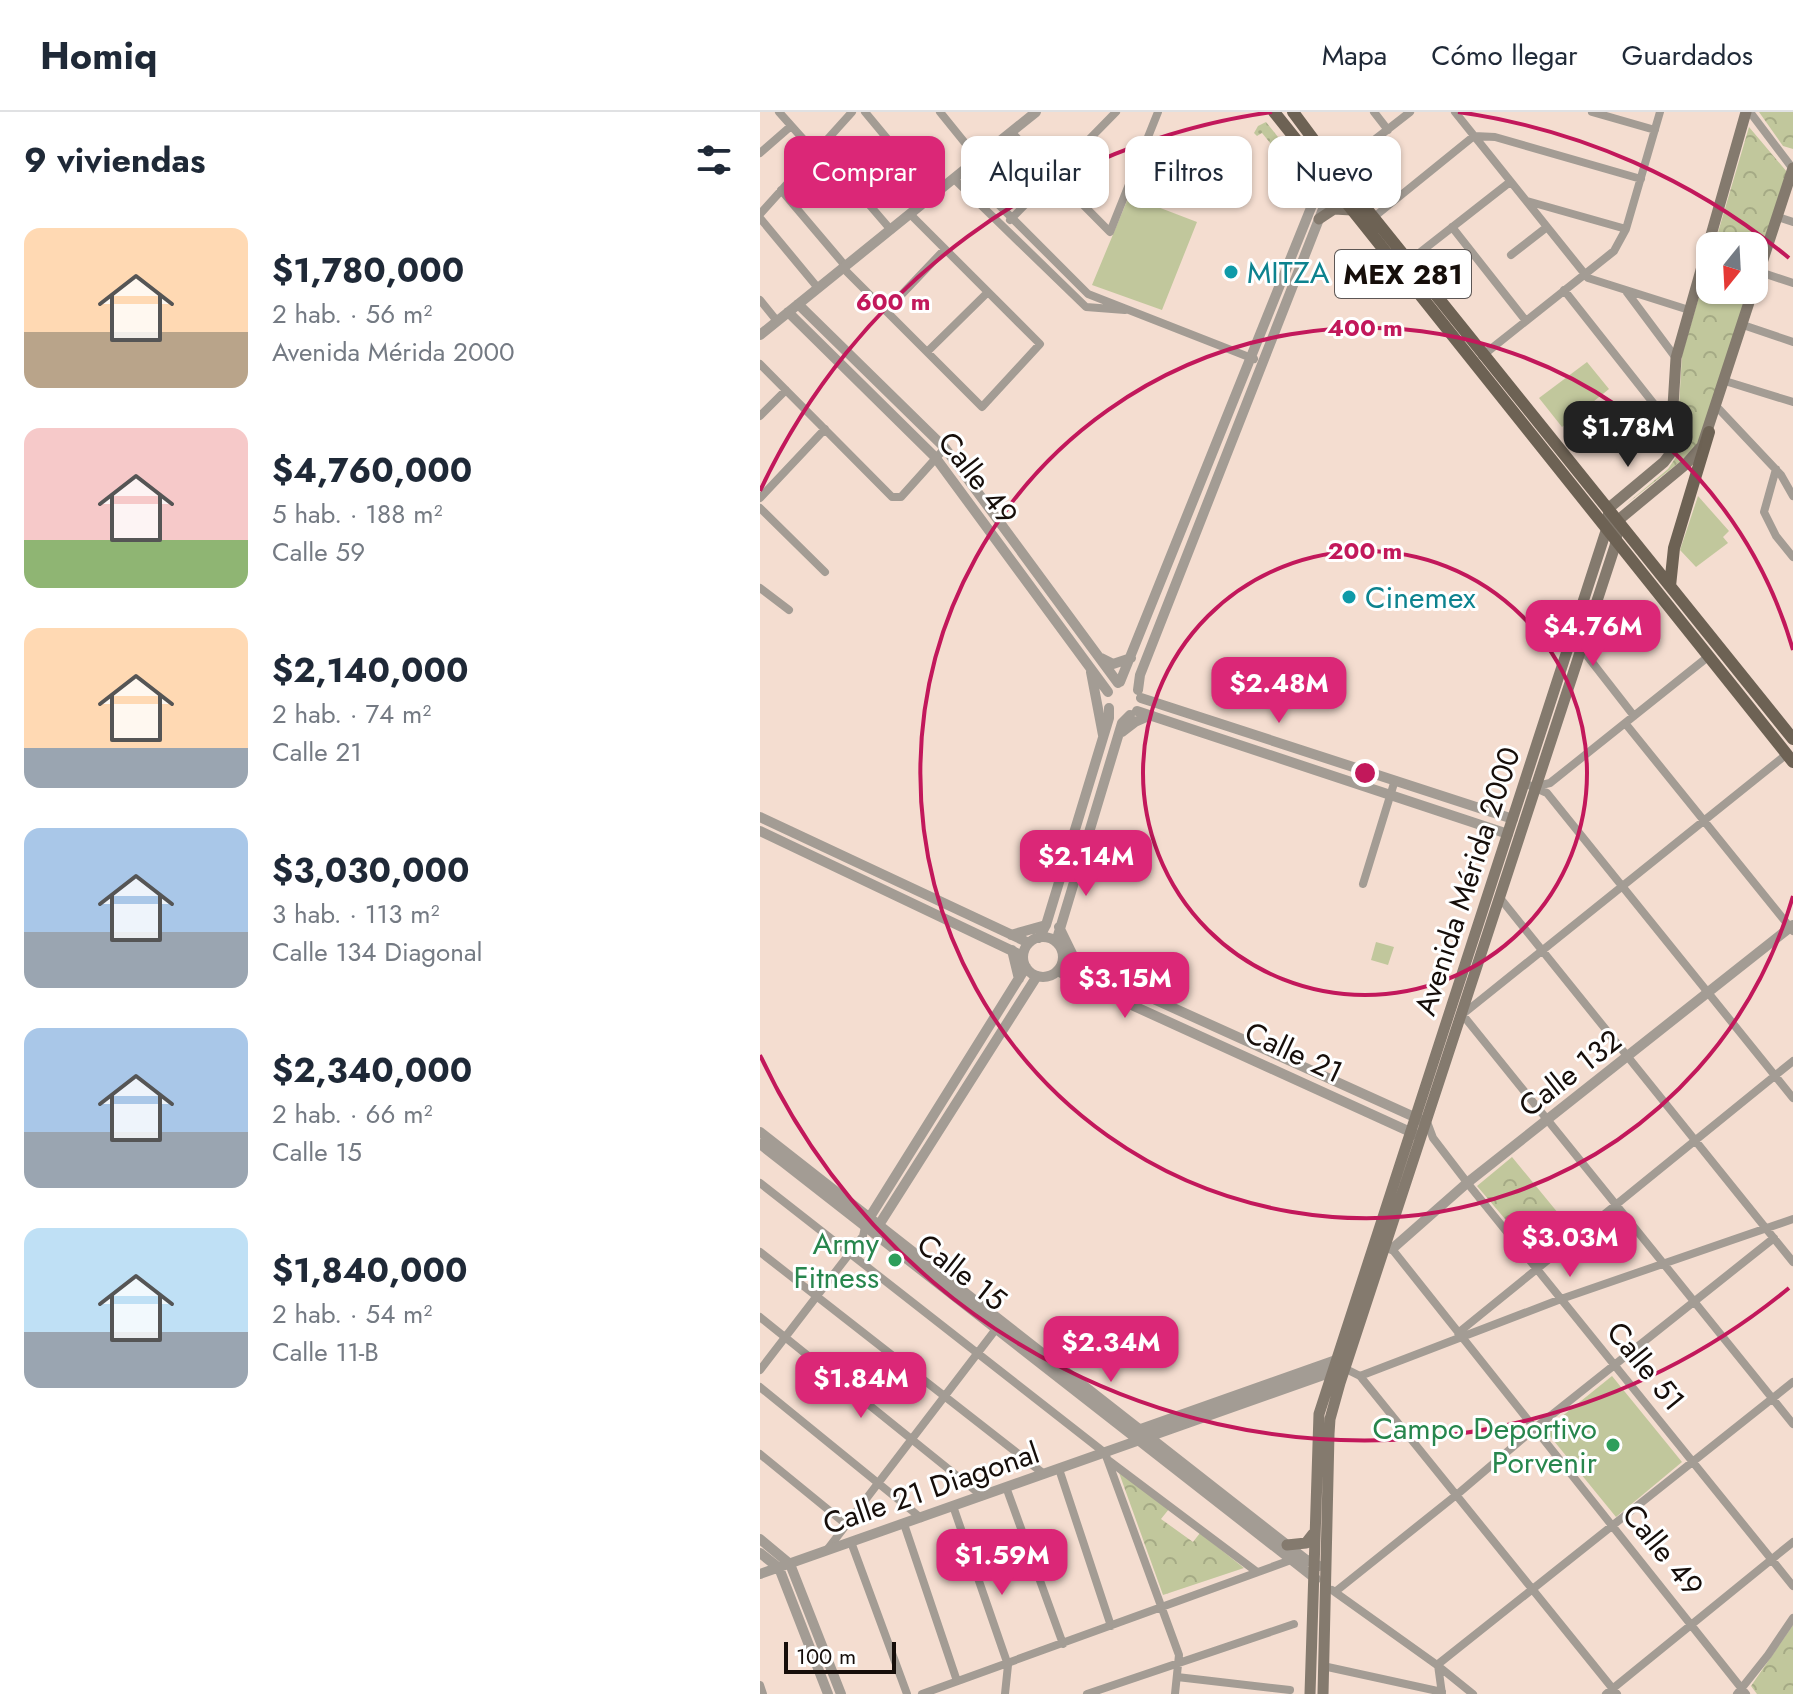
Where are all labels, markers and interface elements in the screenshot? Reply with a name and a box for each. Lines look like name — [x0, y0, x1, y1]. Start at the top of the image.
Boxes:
text: Homiq — [40, 28, 157, 83]
text: Mapa — [1322, 35, 1387, 76]
text: Cómo llegar — [1431, 35, 1578, 76]
text: Guardados — [1622, 35, 1753, 76]
text: 9 viviendas — [24, 136, 205, 185]
chip: Comprar — [784, 136, 945, 208]
chip: Alquilar — [961, 136, 1109, 208]
chip: Filtros — [1125, 136, 1252, 208]
chip: Nuevo — [1268, 136, 1401, 208]
icon: filters — [692, 138, 736, 182]
north arrow — [1696, 232, 1768, 304]
map controls — [1696, 232, 1768, 304]
text: $1,780,000 — [272, 246, 464, 295]
road number: MEX 281 — [1335, 250, 1471, 298]
place label: MITZA — [1247, 251, 1330, 294]
icon: home — [88, 260, 184, 356]
marker: MITZA — [1222, 263, 1240, 281]
text: 600 m — [856, 284, 930, 319]
text: 2 hab. · 56 m² — [272, 295, 432, 333]
text: 400 m — [1327, 310, 1403, 345]
text: Avenida Mérida 2000 — [272, 333, 515, 371]
pin: $1.78M — [1563, 401, 1693, 469]
text: $1.78M — [1582, 408, 1674, 446]
street label: Calle 49 — [928, 422, 1028, 534]
text: $4,760,000 — [272, 446, 472, 495]
icon: home — [88, 460, 184, 556]
text: 5 hab. · 188 m² — [272, 495, 443, 533]
text: Calle 59 — [272, 533, 365, 571]
text: 200 m — [1328, 533, 1402, 568]
place label: Cinemex — [1365, 576, 1476, 619]
marker: Cinemex — [1340, 588, 1358, 606]
pin: $4.76M — [1528, 600, 1658, 668]
text: $4.76M — [1544, 607, 1642, 645]
text: $2,140,000 — [272, 646, 469, 695]
pin: $2.48M — [1214, 657, 1344, 725]
icon: home — [88, 660, 184, 756]
text: $2.48M — [1229, 664, 1329, 702]
text: 2 hab. · 74 m² — [272, 695, 431, 733]
text: Calle 21 — [272, 733, 362, 771]
street label: Avenida Mérida 2000 — [1403, 741, 1531, 1021]
centre of rings — [1351, 759, 1379, 787]
pin: $2.14M — [1021, 830, 1151, 898]
text: $2.14M — [1038, 837, 1134, 875]
text: $3,030,000 — [272, 846, 469, 895]
icon: home — [88, 860, 184, 956]
text: 3 hab. · 113 m² — [272, 895, 440, 933]
text: Calle 134 Diagonal — [272, 933, 482, 971]
pin: $3.15M — [1060, 952, 1190, 1020]
text: $3.15M — [1078, 959, 1172, 997]
street label: Calle 21 — [1238, 1011, 1350, 1093]
street label: Calle 132 — [1509, 1019, 1631, 1127]
text: $2,340,000 — [272, 1046, 472, 1095]
icon: home — [88, 1060, 184, 1156]
text: 2 hab. · 66 m² — [272, 1095, 433, 1133]
text: Calle 15 — [272, 1133, 362, 1171]
pin: $3.03M — [1505, 1211, 1635, 1279]
text: $3.03M — [1522, 1218, 1618, 1256]
place label: Army Fitness — [794, 1222, 880, 1299]
street label: Calle 15 — [908, 1223, 1016, 1321]
text: $1,840,000 — [272, 1246, 468, 1295]
marker: Army Fitness — [886, 1251, 904, 1269]
icon: home — [88, 1260, 184, 1356]
text: 2 hab. · 54 m² — [272, 1295, 432, 1333]
street label: Calle 51 — [1597, 1312, 1695, 1420]
pin: $2.34M — [1046, 1316, 1176, 1384]
text: $2.34M — [1061, 1323, 1161, 1361]
text: Calle 11-B — [272, 1333, 379, 1371]
pin: $1.84M — [796, 1352, 926, 1420]
text: $1.84M — [813, 1359, 909, 1397]
place label: Campo Deportivo Porvenir — [1372, 1407, 1598, 1484]
street label: Calle 21 Diagonal — [817, 1431, 1045, 1545]
marker: Campo Deportivo Porvenir — [1604, 1436, 1622, 1454]
street label: Calle 49 — [1612, 1495, 1714, 1605]
pin: $1.59M — [937, 1529, 1067, 1597]
text: $1.59M — [954, 1536, 1050, 1574]
scale bar — [784, 1638, 896, 1674]
text: 100 m — [796, 1640, 856, 1672]

